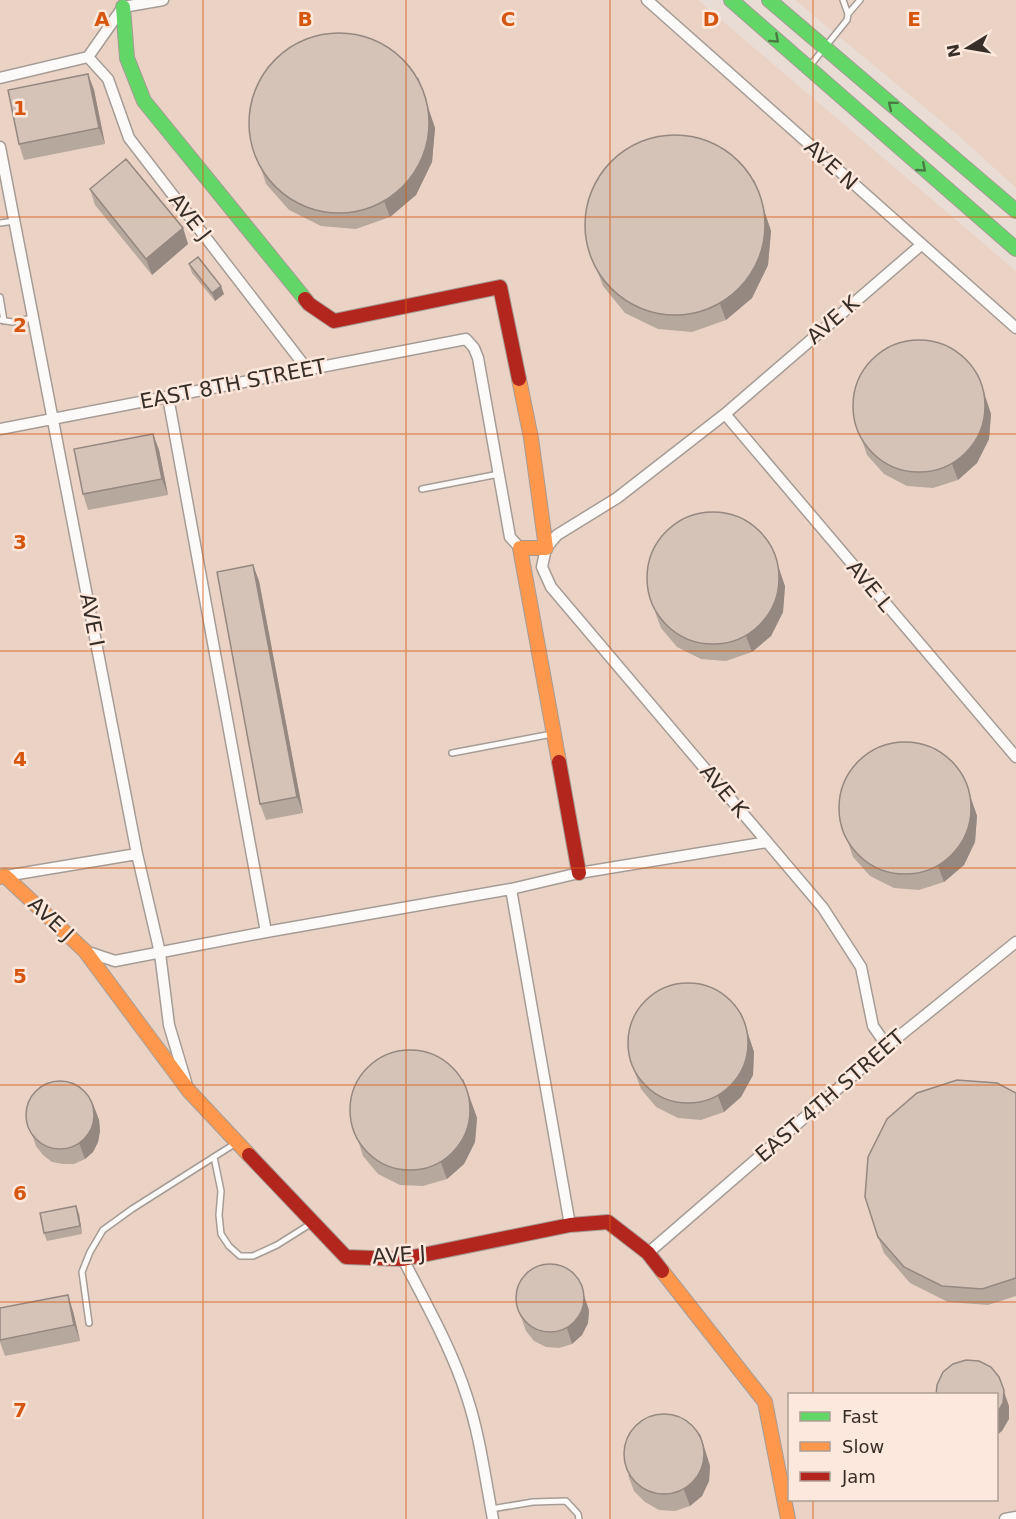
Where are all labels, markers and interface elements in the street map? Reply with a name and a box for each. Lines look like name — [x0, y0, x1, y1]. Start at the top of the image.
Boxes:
text: A — [94, 7, 110, 31]
text: B — [297, 7, 313, 31]
text: C — [501, 7, 515, 31]
text: D — [703, 7, 719, 31]
text: E — [907, 7, 921, 31]
north arrow — [938, 18, 998, 78]
one-way arrow — [768, 32, 779, 43]
text: N — [943, 42, 964, 59]
text: 1 — [13, 96, 27, 120]
one-way arrow — [888, 101, 899, 112]
street label: AVE N — [800, 135, 862, 195]
one-way arrow — [915, 161, 925, 172]
street label: AVE J — [164, 189, 216, 245]
street label: AVE K — [802, 290, 865, 349]
text: 2 — [13, 313, 27, 337]
street label: EAST 8TH STREET — [138, 354, 328, 414]
text: 3 — [13, 530, 27, 554]
street label: AVE L — [842, 556, 898, 617]
street label: AVE I — [75, 591, 109, 649]
text: 4 — [13, 747, 27, 771]
street label: AVE K — [695, 760, 754, 823]
street label: AVE J — [23, 892, 79, 946]
text: 5 — [13, 964, 27, 988]
street label: EAST 4TH STREET — [751, 1025, 909, 1167]
text: 6 — [13, 1181, 27, 1205]
street label: AVE J — [371, 1241, 427, 1269]
legend — [788, 1393, 998, 1501]
text: 7 — [13, 1398, 27, 1422]
text: Fast — [842, 1406, 878, 1427]
text: Slow — [842, 1436, 884, 1457]
text: Jam — [841, 1466, 876, 1487]

